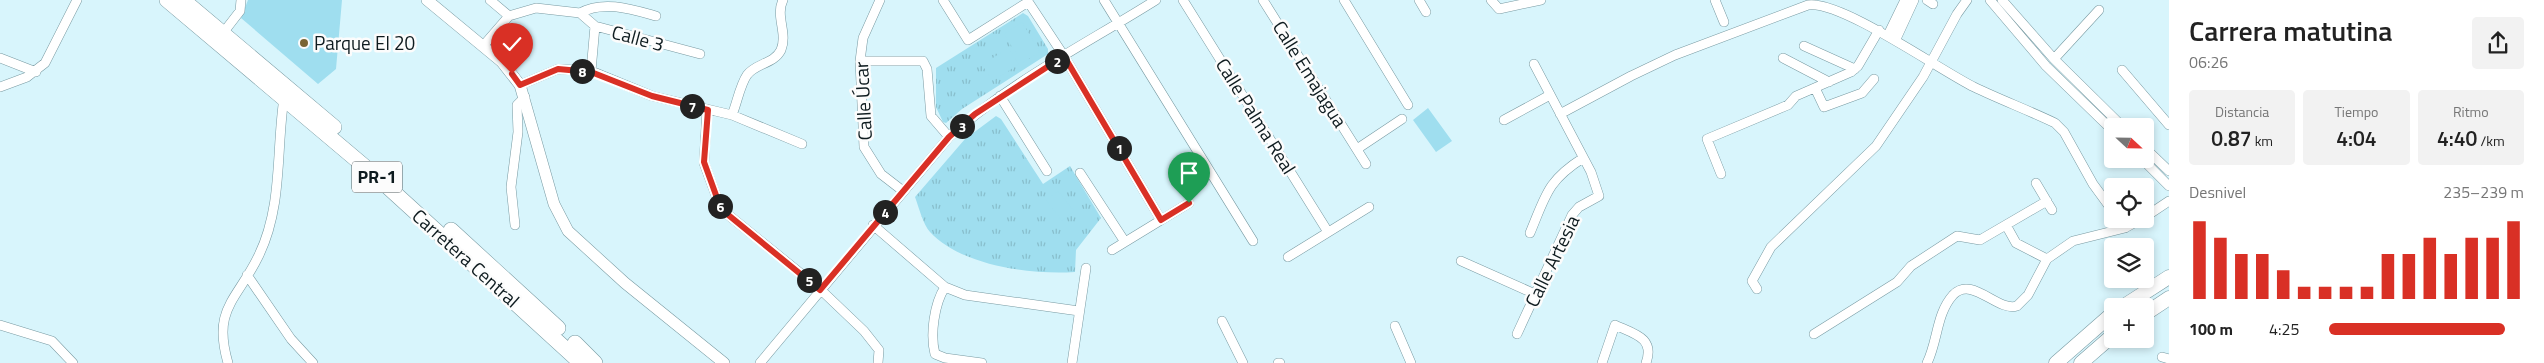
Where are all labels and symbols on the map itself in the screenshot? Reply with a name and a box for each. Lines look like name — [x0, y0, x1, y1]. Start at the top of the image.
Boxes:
street label: Calle Emajagua — [1266, 15, 1355, 133]
street label: Calle 3 — [609, 17, 668, 58]
pin — [491, 23, 533, 74]
place label: Parque El 20 — [314, 28, 415, 57]
marker: Parque El 20 — [298, 37, 310, 49]
pin: 2 — [1044, 48, 1070, 74]
street label: Calle Palma Real — [1209, 52, 1304, 179]
pin: 8 — [570, 58, 594, 84]
street label: Calle Úcar — [846, 60, 879, 141]
pin: 7 — [680, 94, 704, 118]
pin: 3 — [950, 114, 974, 138]
north arrow — [2104, 118, 2154, 168]
pin: 1 — [1106, 136, 1132, 160]
pin — [1168, 152, 1210, 203]
road number: PR-1 — [352, 162, 402, 192]
pin: 6 — [708, 194, 732, 218]
pin: 4 — [872, 200, 898, 224]
street label: Carretera Central — [406, 201, 527, 314]
street label: Calle Artesia — [1517, 209, 1587, 312]
pin: 5 — [796, 268, 822, 292]

